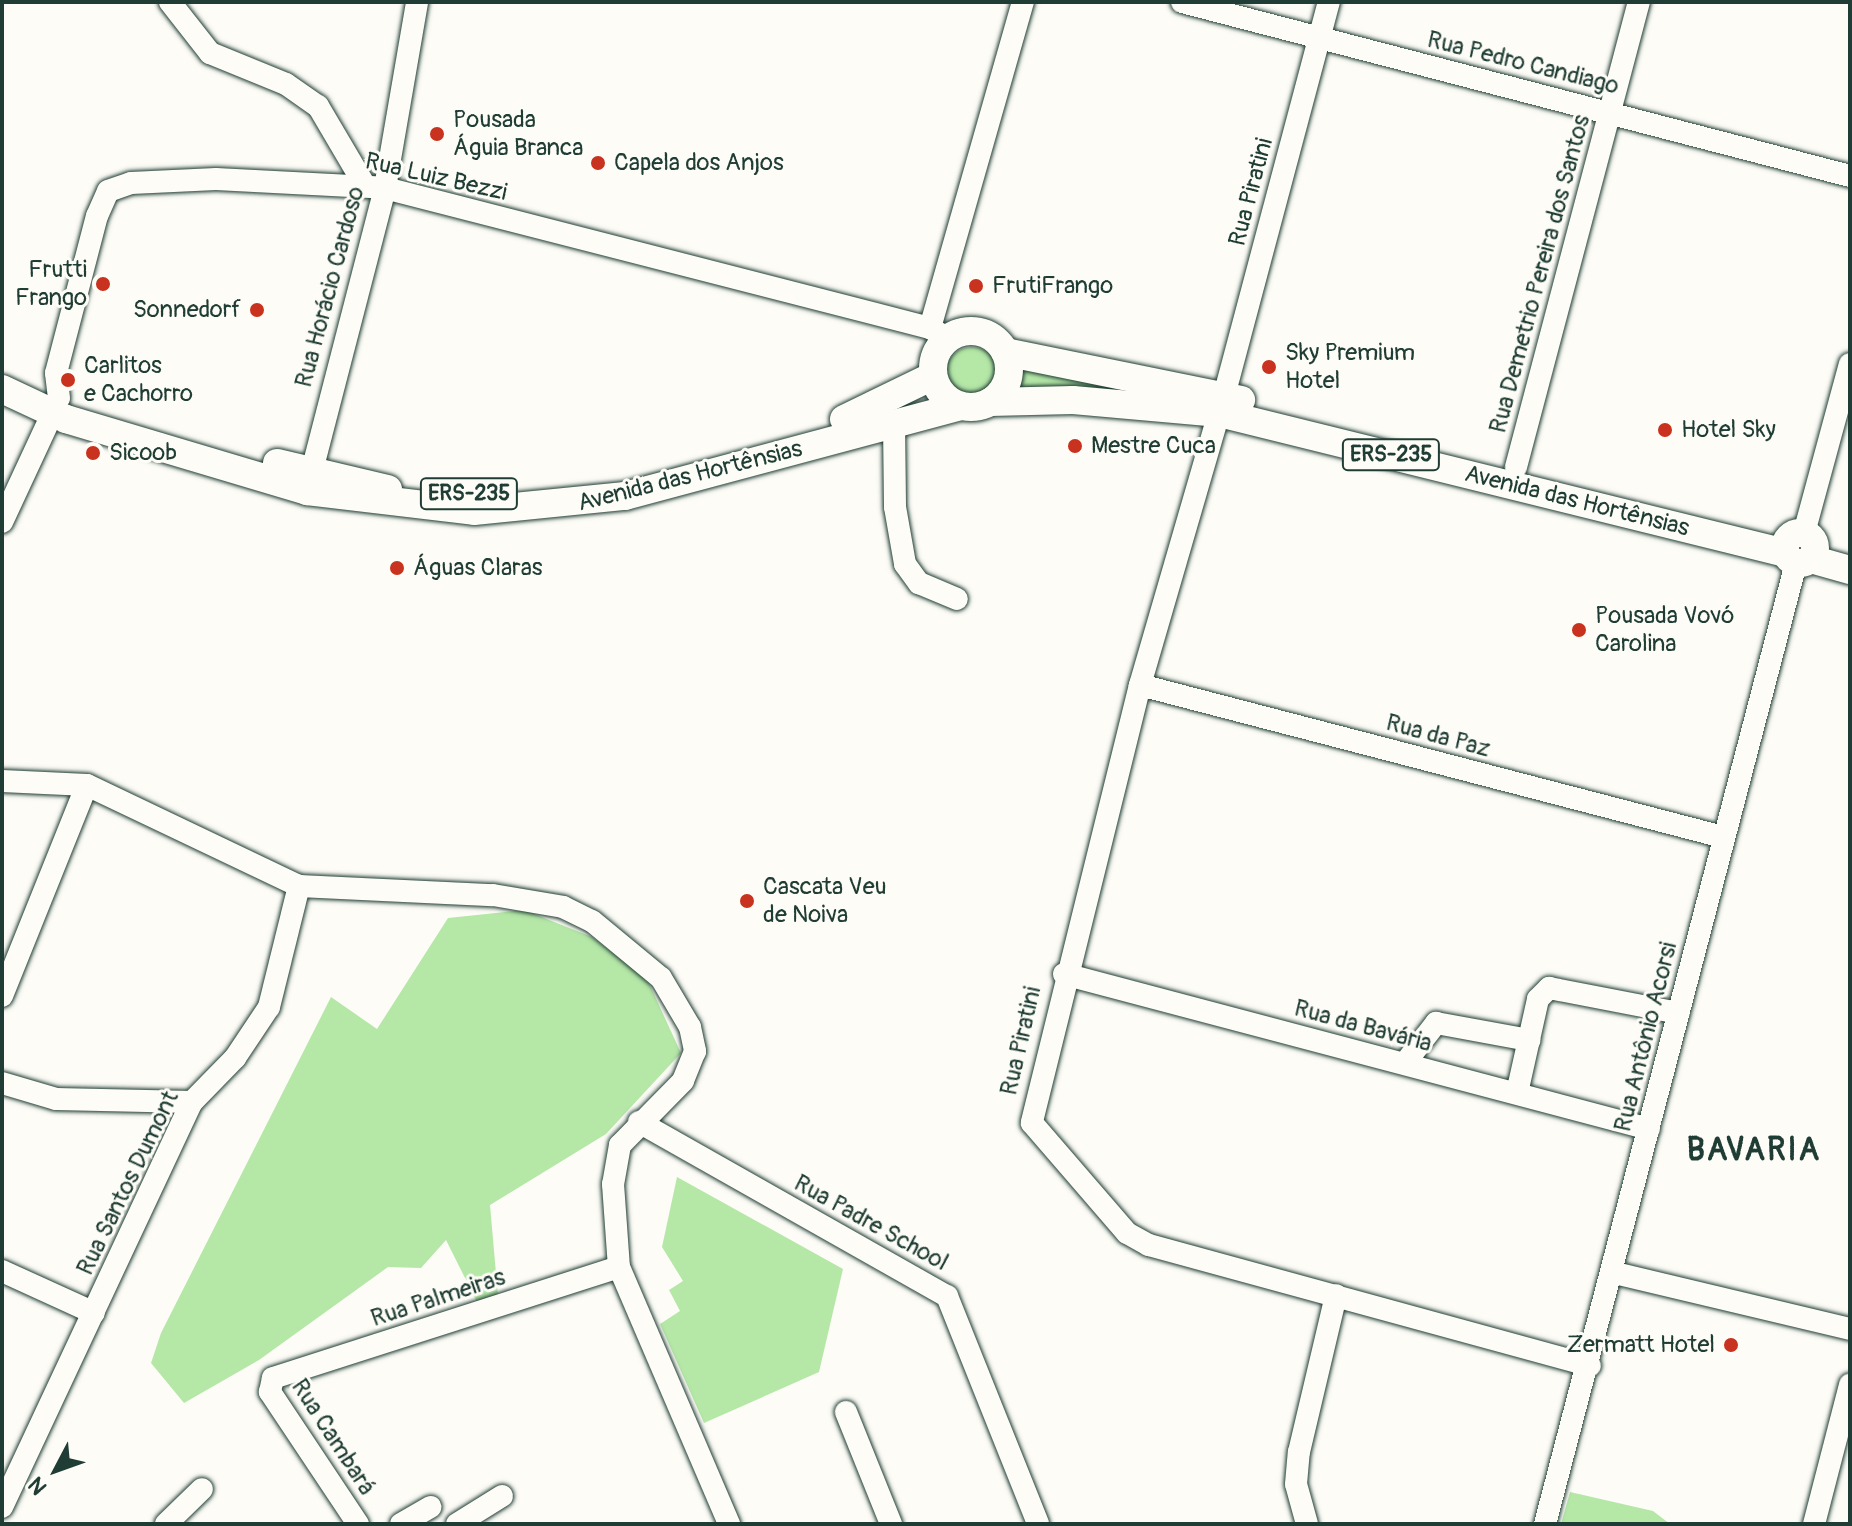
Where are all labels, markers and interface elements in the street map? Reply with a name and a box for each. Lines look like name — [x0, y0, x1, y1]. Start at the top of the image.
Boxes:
street label: Rua Pedro Candiago — [1424, 25, 1622, 101]
place label: Pousada Águia Branca — [453, 106, 583, 162]
street label: Rua Demetrio Pereira dos Santos — [1484, 112, 1596, 436]
marker: Pousada Águia Branca — [428, 125, 446, 143]
street label: Rua Piratini — [1223, 135, 1279, 249]
street label: Rua Luiz Bezzi — [362, 147, 510, 207]
place label: Capela dos Anjos — [614, 149, 784, 177]
marker: Capela dos Anjos — [589, 154, 607, 172]
street label: Rua Horácio Cardoso — [289, 183, 371, 391]
place label: Frutti Frango — [15, 256, 87, 312]
place label: FrutiFrango — [992, 272, 1113, 300]
marker: Frutti Frango — [94, 275, 112, 293]
marker: FrutiFrango — [967, 277, 985, 295]
place label: Sonnedorf — [133, 296, 241, 324]
marker: Sonnedorf — [248, 301, 266, 319]
place label: Sky Premium Hotel — [1285, 339, 1415, 395]
place label: Carlitos e Cachorro — [84, 352, 193, 408]
marker: Sky Premium Hotel — [1260, 358, 1278, 376]
marker: Carlitos e Cachorro — [59, 371, 77, 389]
place label: Hotel Sky — [1681, 416, 1776, 444]
marker: Hotel Sky — [1656, 421, 1674, 439]
place label: Mestre Cuca — [1091, 432, 1216, 460]
street label: Avenida das Hortênsias — [575, 434, 805, 518]
marker: Mestre Cuca — [1066, 437, 1084, 455]
road number: ERS-235 — [1341, 437, 1441, 473]
place label: Sicoob — [109, 439, 177, 467]
marker: Sicoob — [84, 444, 102, 462]
street label: Avenida das Hortênsias — [1462, 459, 1692, 543]
road number: ERS-235 — [419, 476, 519, 512]
place label: Águas Claras — [413, 554, 543, 582]
marker: Águas Claras — [388, 559, 406, 577]
place label: Pousada Vovó Carolina — [1595, 602, 1734, 658]
marker: Pousada Vovó Carolina — [1570, 621, 1588, 639]
street label: Rua da Paz — [1383, 708, 1493, 764]
place label: Cascata Veu de Noiva — [763, 873, 887, 929]
marker: Cascata Veu de Noiva — [738, 892, 756, 910]
street label: Rua Antônio Acorsi — [1609, 939, 1683, 1135]
street label: Rua Piratini — [995, 984, 1047, 1098]
street label: Rua da Bavária — [1291, 994, 1435, 1058]
street label: Rua Santos Dumont — [71, 1086, 185, 1280]
district label: BAVARIA — [1687, 1131, 1821, 1169]
street label: Rua Padre School — [789, 1169, 953, 1277]
street label: Rua Palmeiras — [367, 1263, 509, 1333]
place label: Zermatt Hotel — [1567, 1331, 1715, 1359]
marker: Zermatt Hotel — [1722, 1336, 1740, 1354]
street label: Rua Cambará — [285, 1374, 381, 1500]
north arrow — [16, 1430, 96, 1510]
text: N — [22, 1471, 53, 1501]

